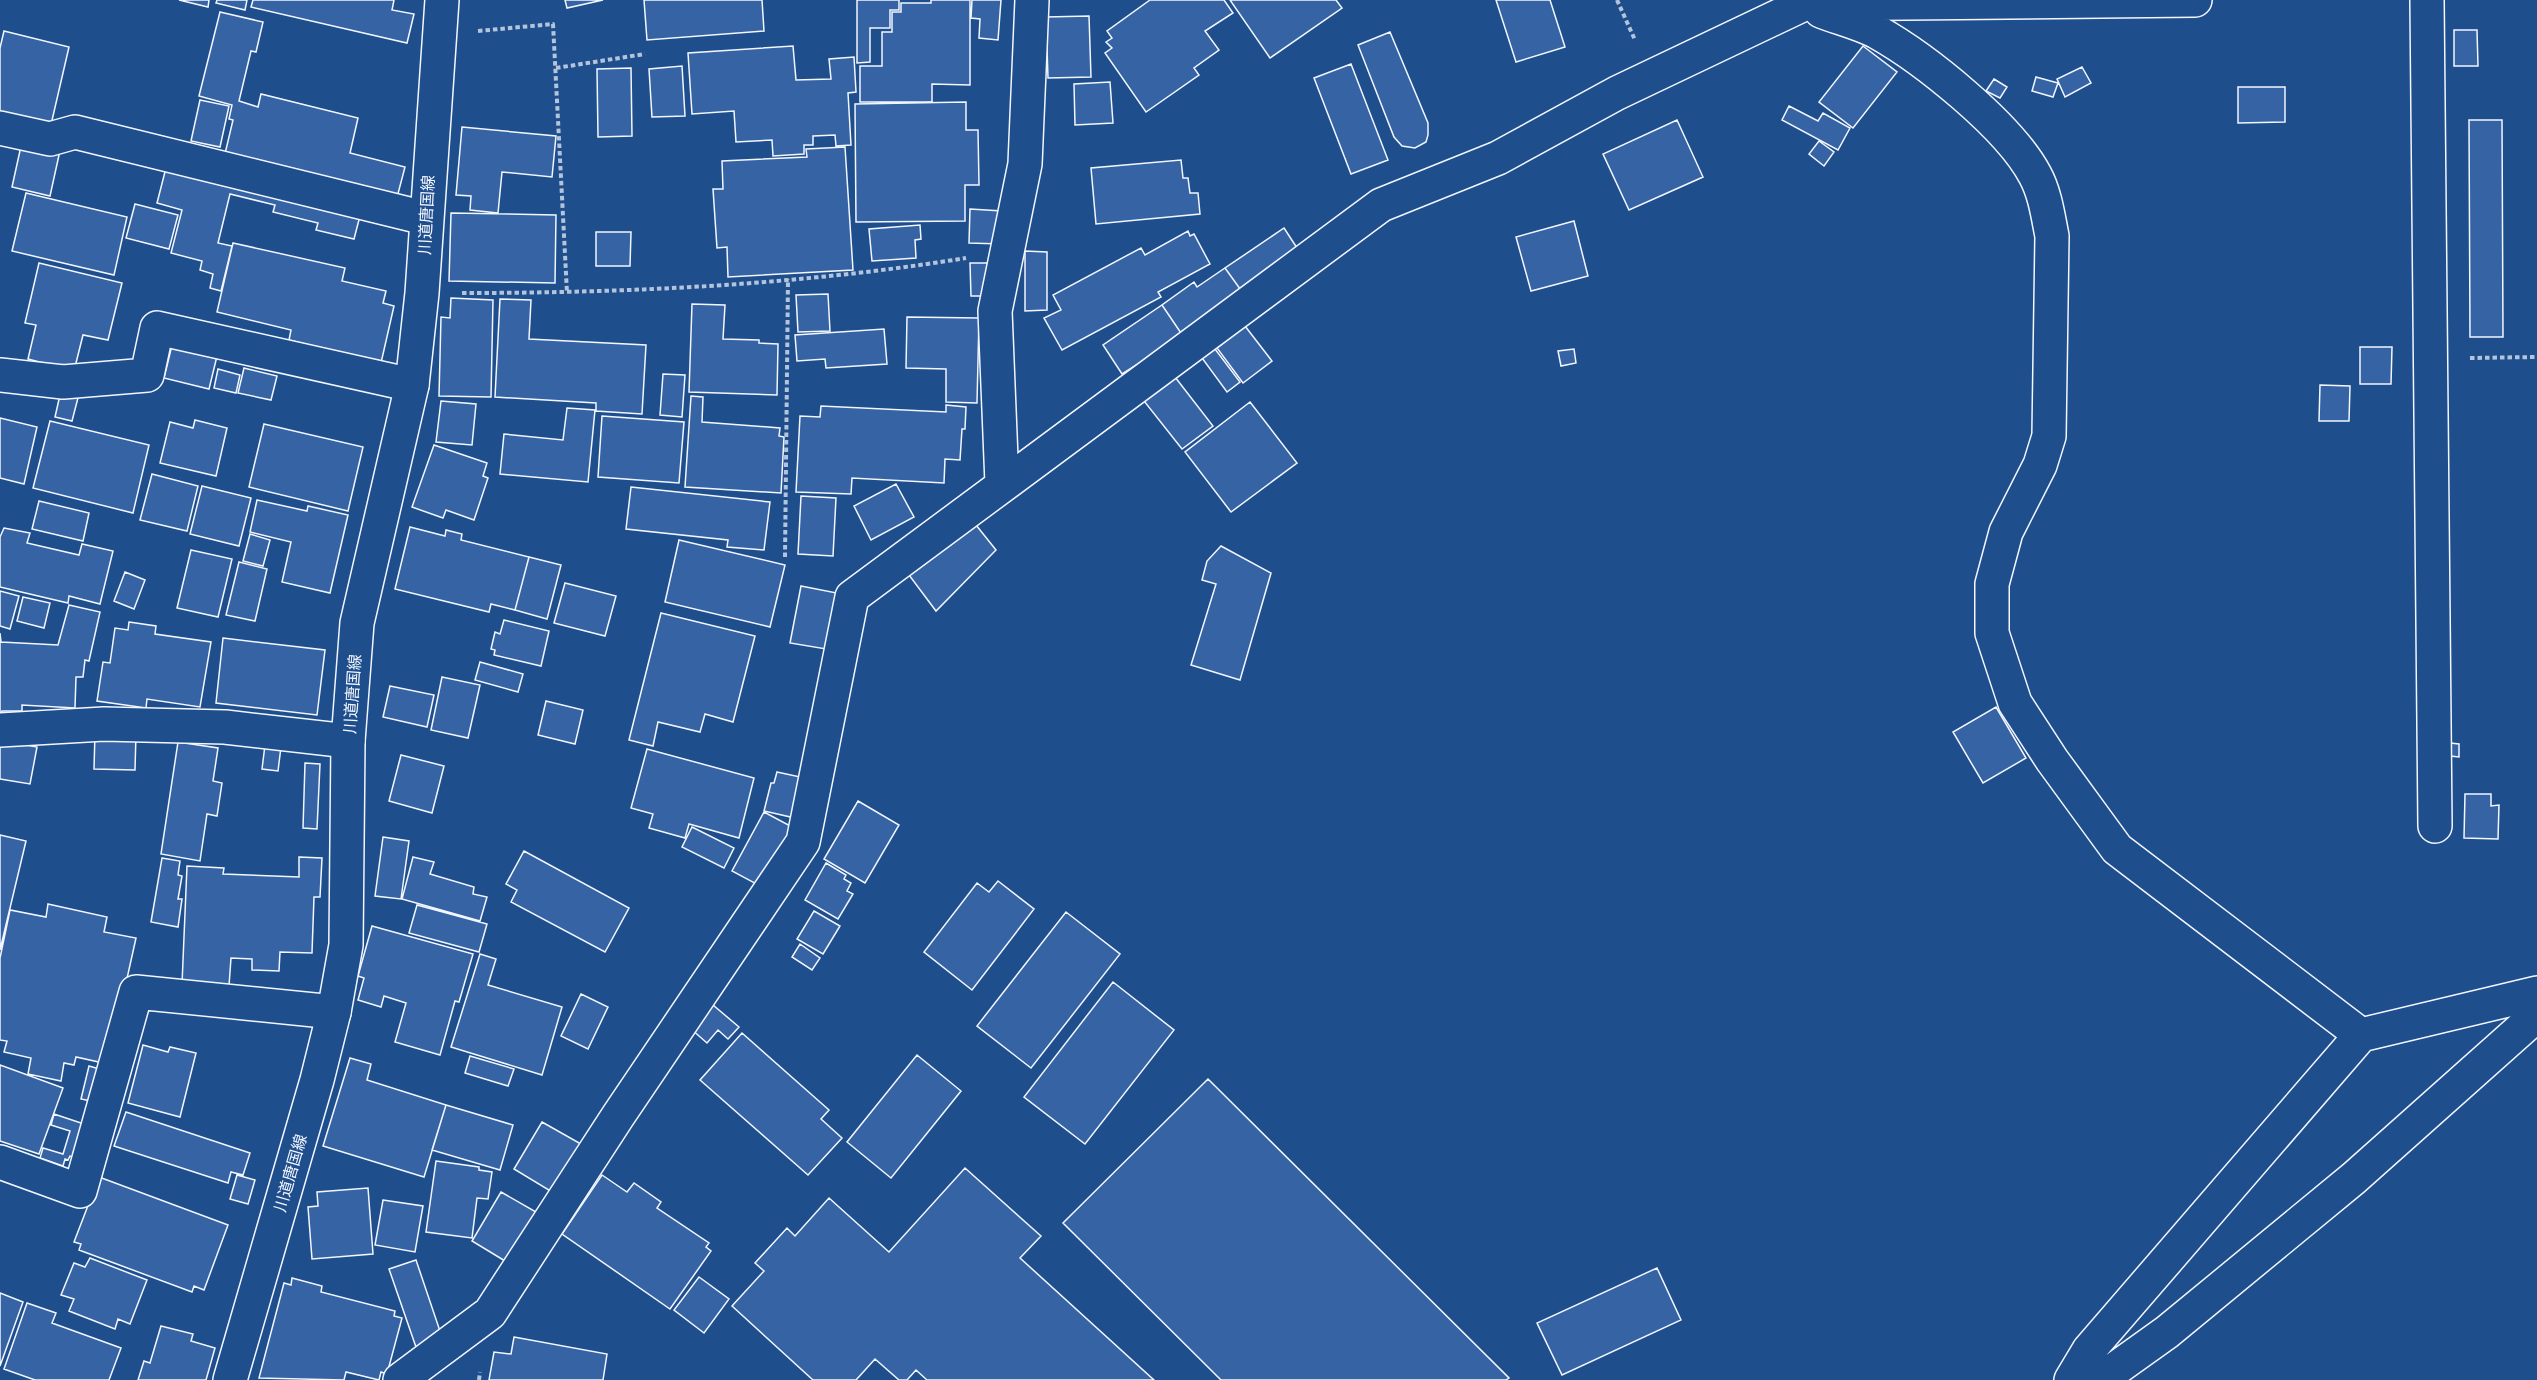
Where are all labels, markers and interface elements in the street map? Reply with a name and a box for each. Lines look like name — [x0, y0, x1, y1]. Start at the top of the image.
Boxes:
street label: 川道唐国線 — [414, 175, 438, 255]
street label: 川道唐国線 — [339, 653, 365, 735]
street label: 川道唐国線 — [269, 1132, 311, 1214]

